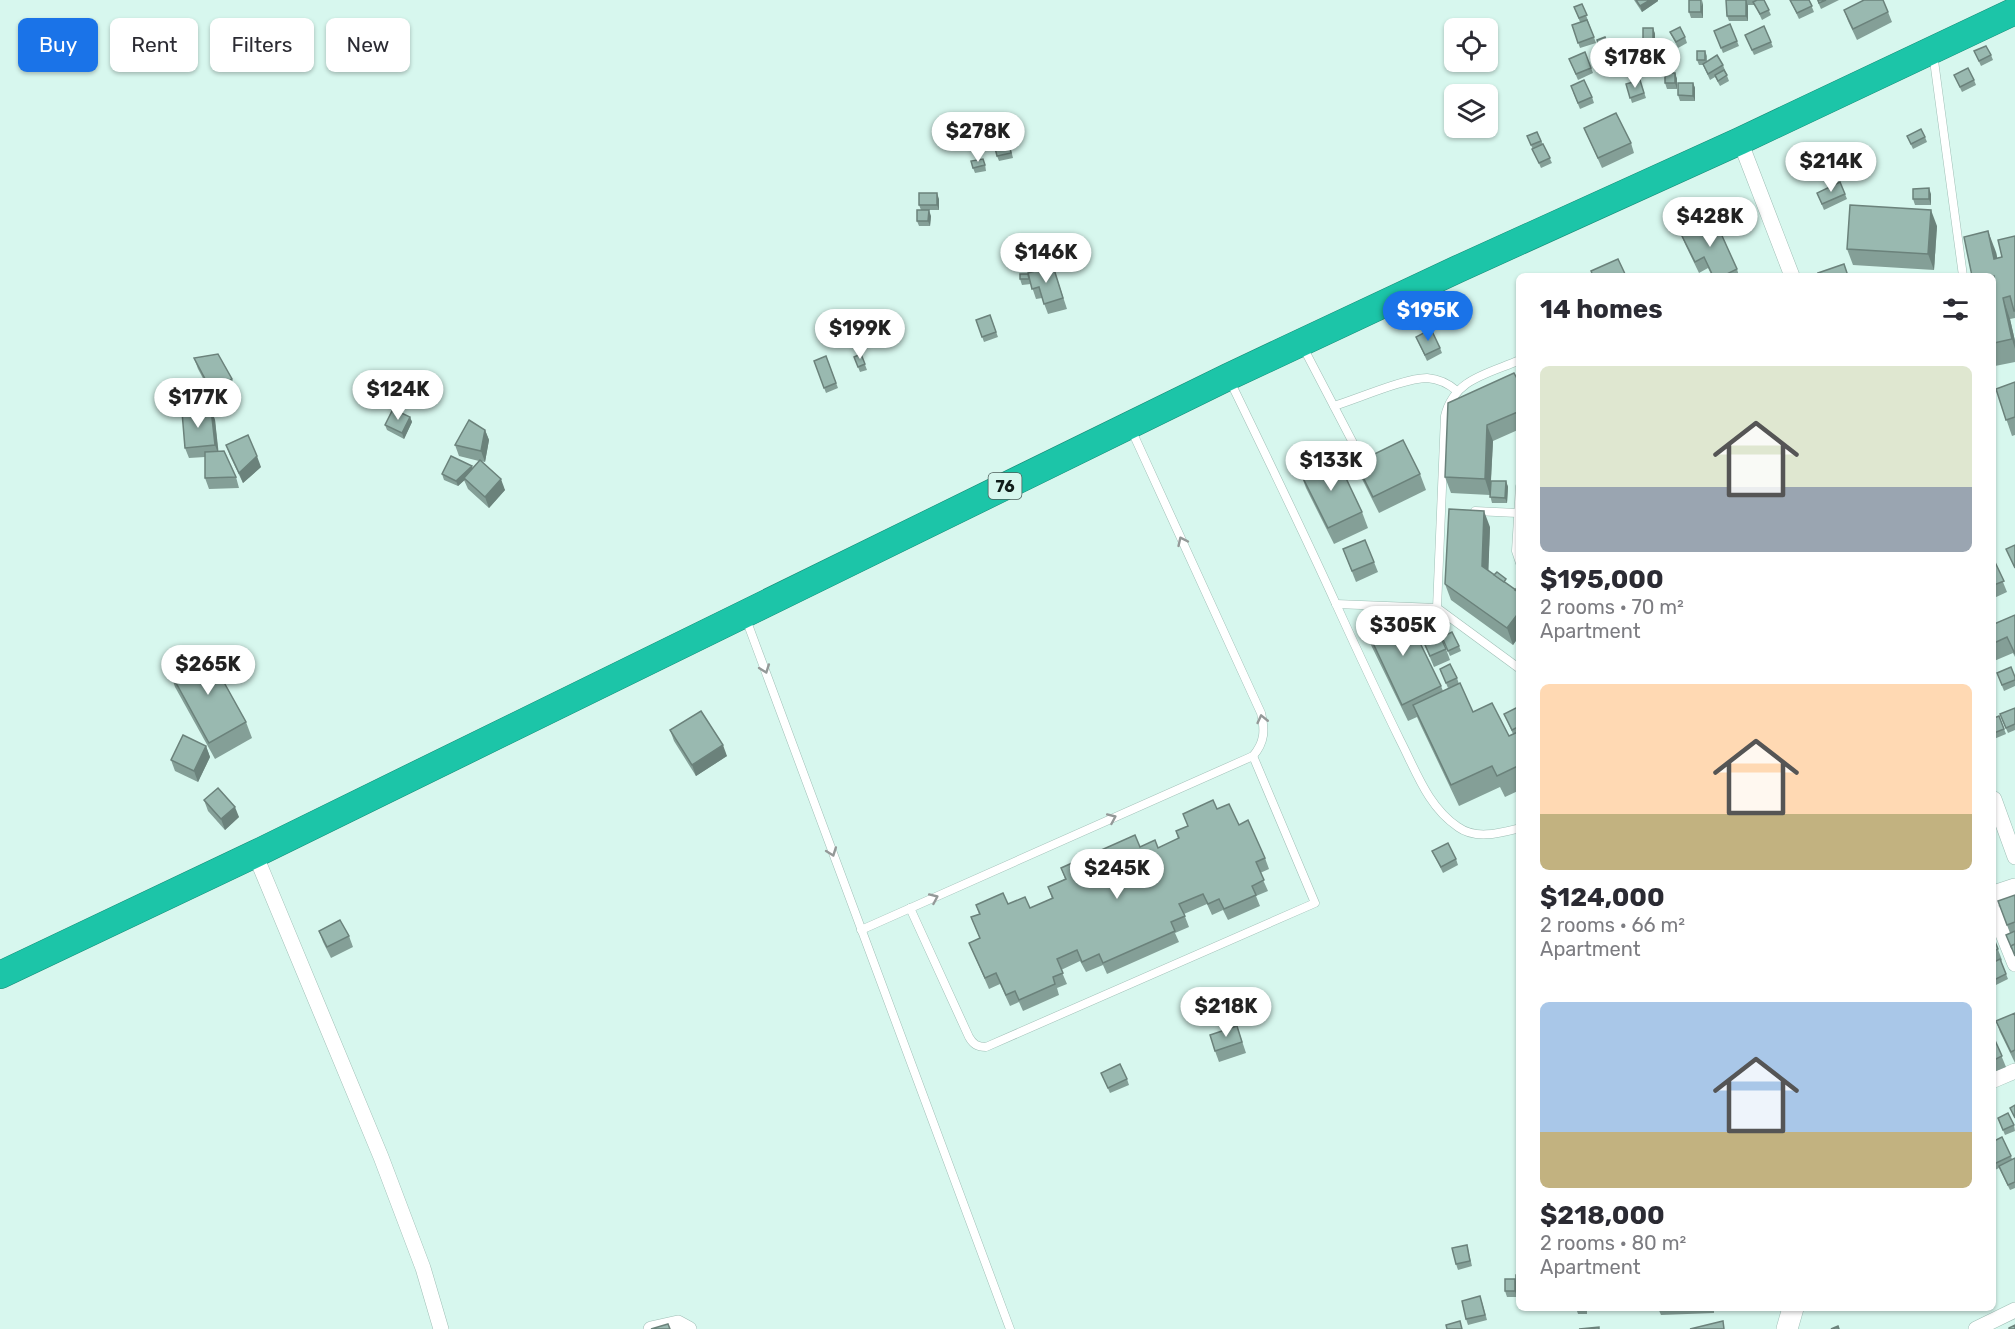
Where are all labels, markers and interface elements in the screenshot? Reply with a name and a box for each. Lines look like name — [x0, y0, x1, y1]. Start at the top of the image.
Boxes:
chip: Buy — [18, 18, 98, 72]
chip: Rent — [110, 18, 198, 72]
chip: Filters — [210, 18, 314, 72]
chip: New — [326, 18, 410, 72]
map controls — [1444, 18, 1498, 138]
button: locate — [1444, 18, 1498, 72]
pin: $178K — [1593, 38, 1677, 89]
text: $178K — [1604, 45, 1666, 69]
button: layers — [1444, 84, 1498, 138]
pin: $278K — [936, 112, 1020, 163]
text: $278K — [946, 119, 1010, 143]
pin: $214K — [1789, 142, 1873, 193]
text: $214K — [1799, 149, 1863, 173]
pin: $428K — [1668, 197, 1752, 248]
text: $428K — [1677, 204, 1743, 228]
pin: $146K — [1004, 233, 1088, 284]
text: $146K — [1014, 240, 1078, 264]
pin: $195K — [1386, 291, 1470, 342]
icon: filters — [1939, 293, 1972, 326]
text: 14 homes — [1540, 294, 1663, 325]
text: $195K — [1397, 298, 1459, 322]
pin: $199K — [818, 309, 902, 360]
text: $199K — [829, 316, 891, 340]
pin: $124K — [356, 370, 440, 421]
text: $124K — [366, 377, 430, 401]
pin: $177K — [156, 378, 240, 429]
text: $177K — [168, 385, 228, 409]
icon: home — [1702, 405, 1810, 513]
pin: $133K — [1289, 441, 1373, 492]
text: $133K — [1300, 448, 1362, 472]
road number: 76 — [988, 473, 1022, 499]
one-way arrow — [1178, 536, 1190, 547]
text: $195,000 — [1540, 564, 1664, 595]
text: 2 rooms · 70 m² — [1540, 595, 1684, 619]
pin: $305K — [1361, 606, 1445, 657]
text: $305K — [1370, 613, 1436, 637]
text: Apartment — [1540, 619, 1641, 643]
pin: $265K — [166, 645, 250, 696]
text: $265K — [175, 652, 241, 676]
one-way arrow — [757, 663, 770, 674]
one-way arrow — [1256, 714, 1269, 724]
icon: home — [1702, 723, 1810, 831]
one-way arrow — [1105, 814, 1116, 826]
one-way arrow — [825, 846, 837, 857]
pin: $245K — [1075, 849, 1159, 900]
text: $245K — [1084, 856, 1150, 880]
text: $124,000 — [1540, 882, 1665, 913]
one-way arrow — [927, 893, 938, 905]
text: 2 rooms · 66 m² — [1540, 913, 1685, 937]
text: Apartment — [1540, 937, 1641, 961]
pin: $218K — [1184, 987, 1268, 1038]
text: $218K — [1194, 994, 1258, 1018]
icon: home — [1702, 1041, 1810, 1149]
text: $218,000 — [1540, 1200, 1665, 1231]
text: 2 rooms · 80 m² — [1540, 1231, 1686, 1255]
text: Apartment — [1540, 1255, 1641, 1279]

